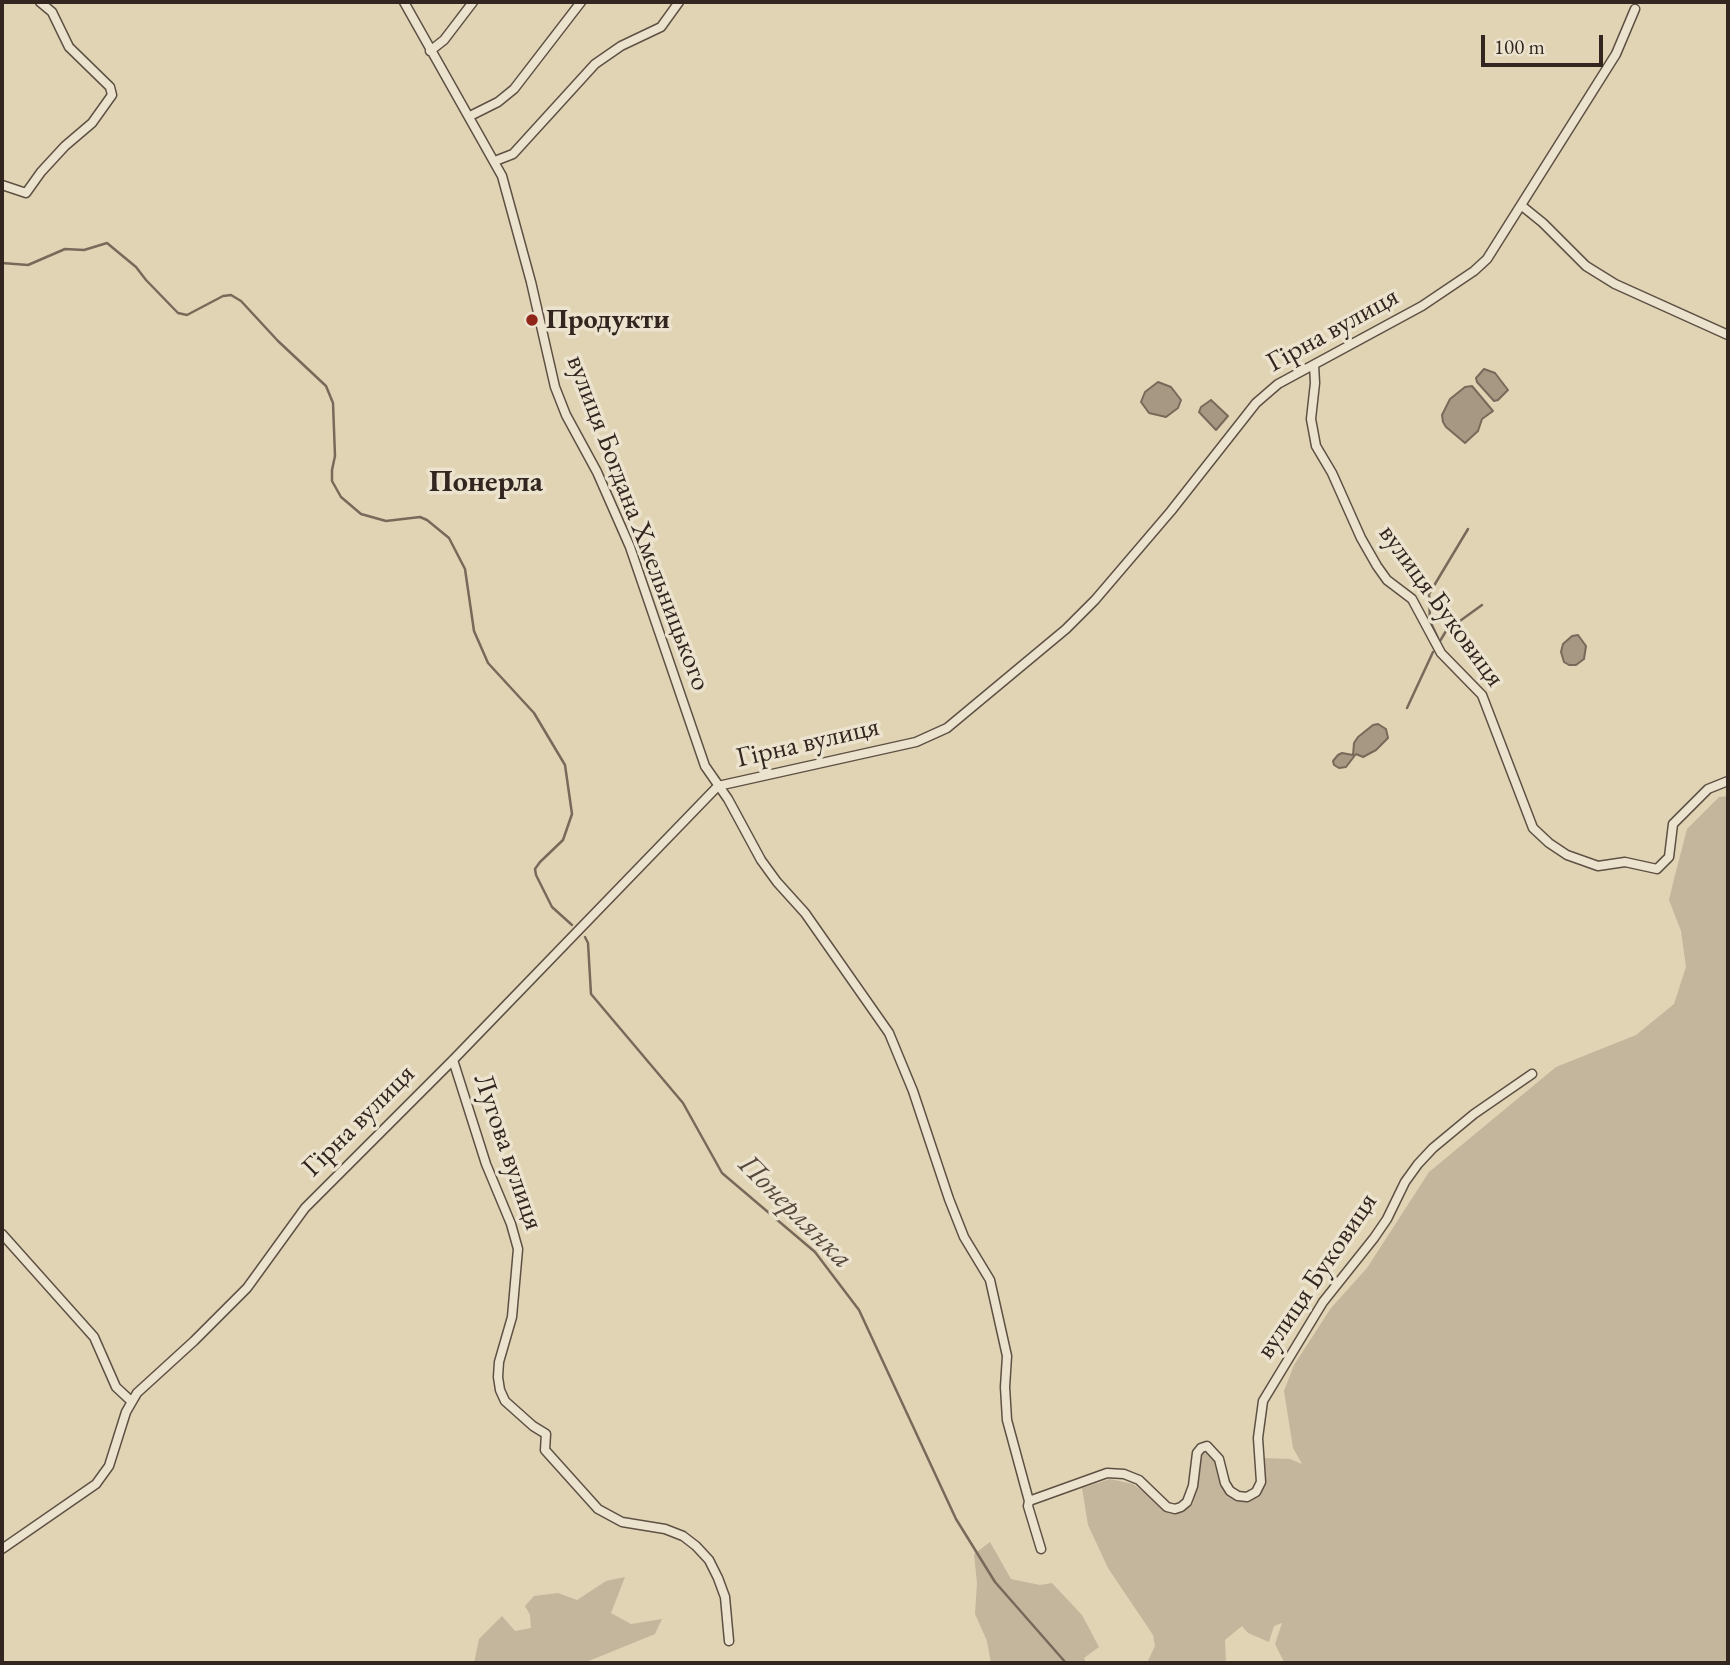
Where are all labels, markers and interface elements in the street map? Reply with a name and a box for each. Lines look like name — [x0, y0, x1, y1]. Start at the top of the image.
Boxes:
scale bar — [1485, 21, 1608, 65]
text: 100 m — [1494, 33, 1545, 60]
street label: Гірна вулиця — [1261, 280, 1405, 380]
place label: Продукти — [546, 303, 670, 337]
marker: Продукти — [524, 312, 540, 328]
street label: вулиця Богдана Хмельницького — [558, 351, 718, 695]
district label: Понерла — [429, 465, 543, 501]
street label: вулиця Буковиця — [1371, 518, 1511, 694]
street label: Гірна вулиця — [733, 710, 883, 776]
street label: Гірна вулиця — [296, 1058, 422, 1184]
street label: Лугова вулиця — [466, 1070, 550, 1234]
water label: Понерлянка — [730, 1147, 860, 1277]
street label: вулиця Буковиця — [1249, 1187, 1385, 1365]

